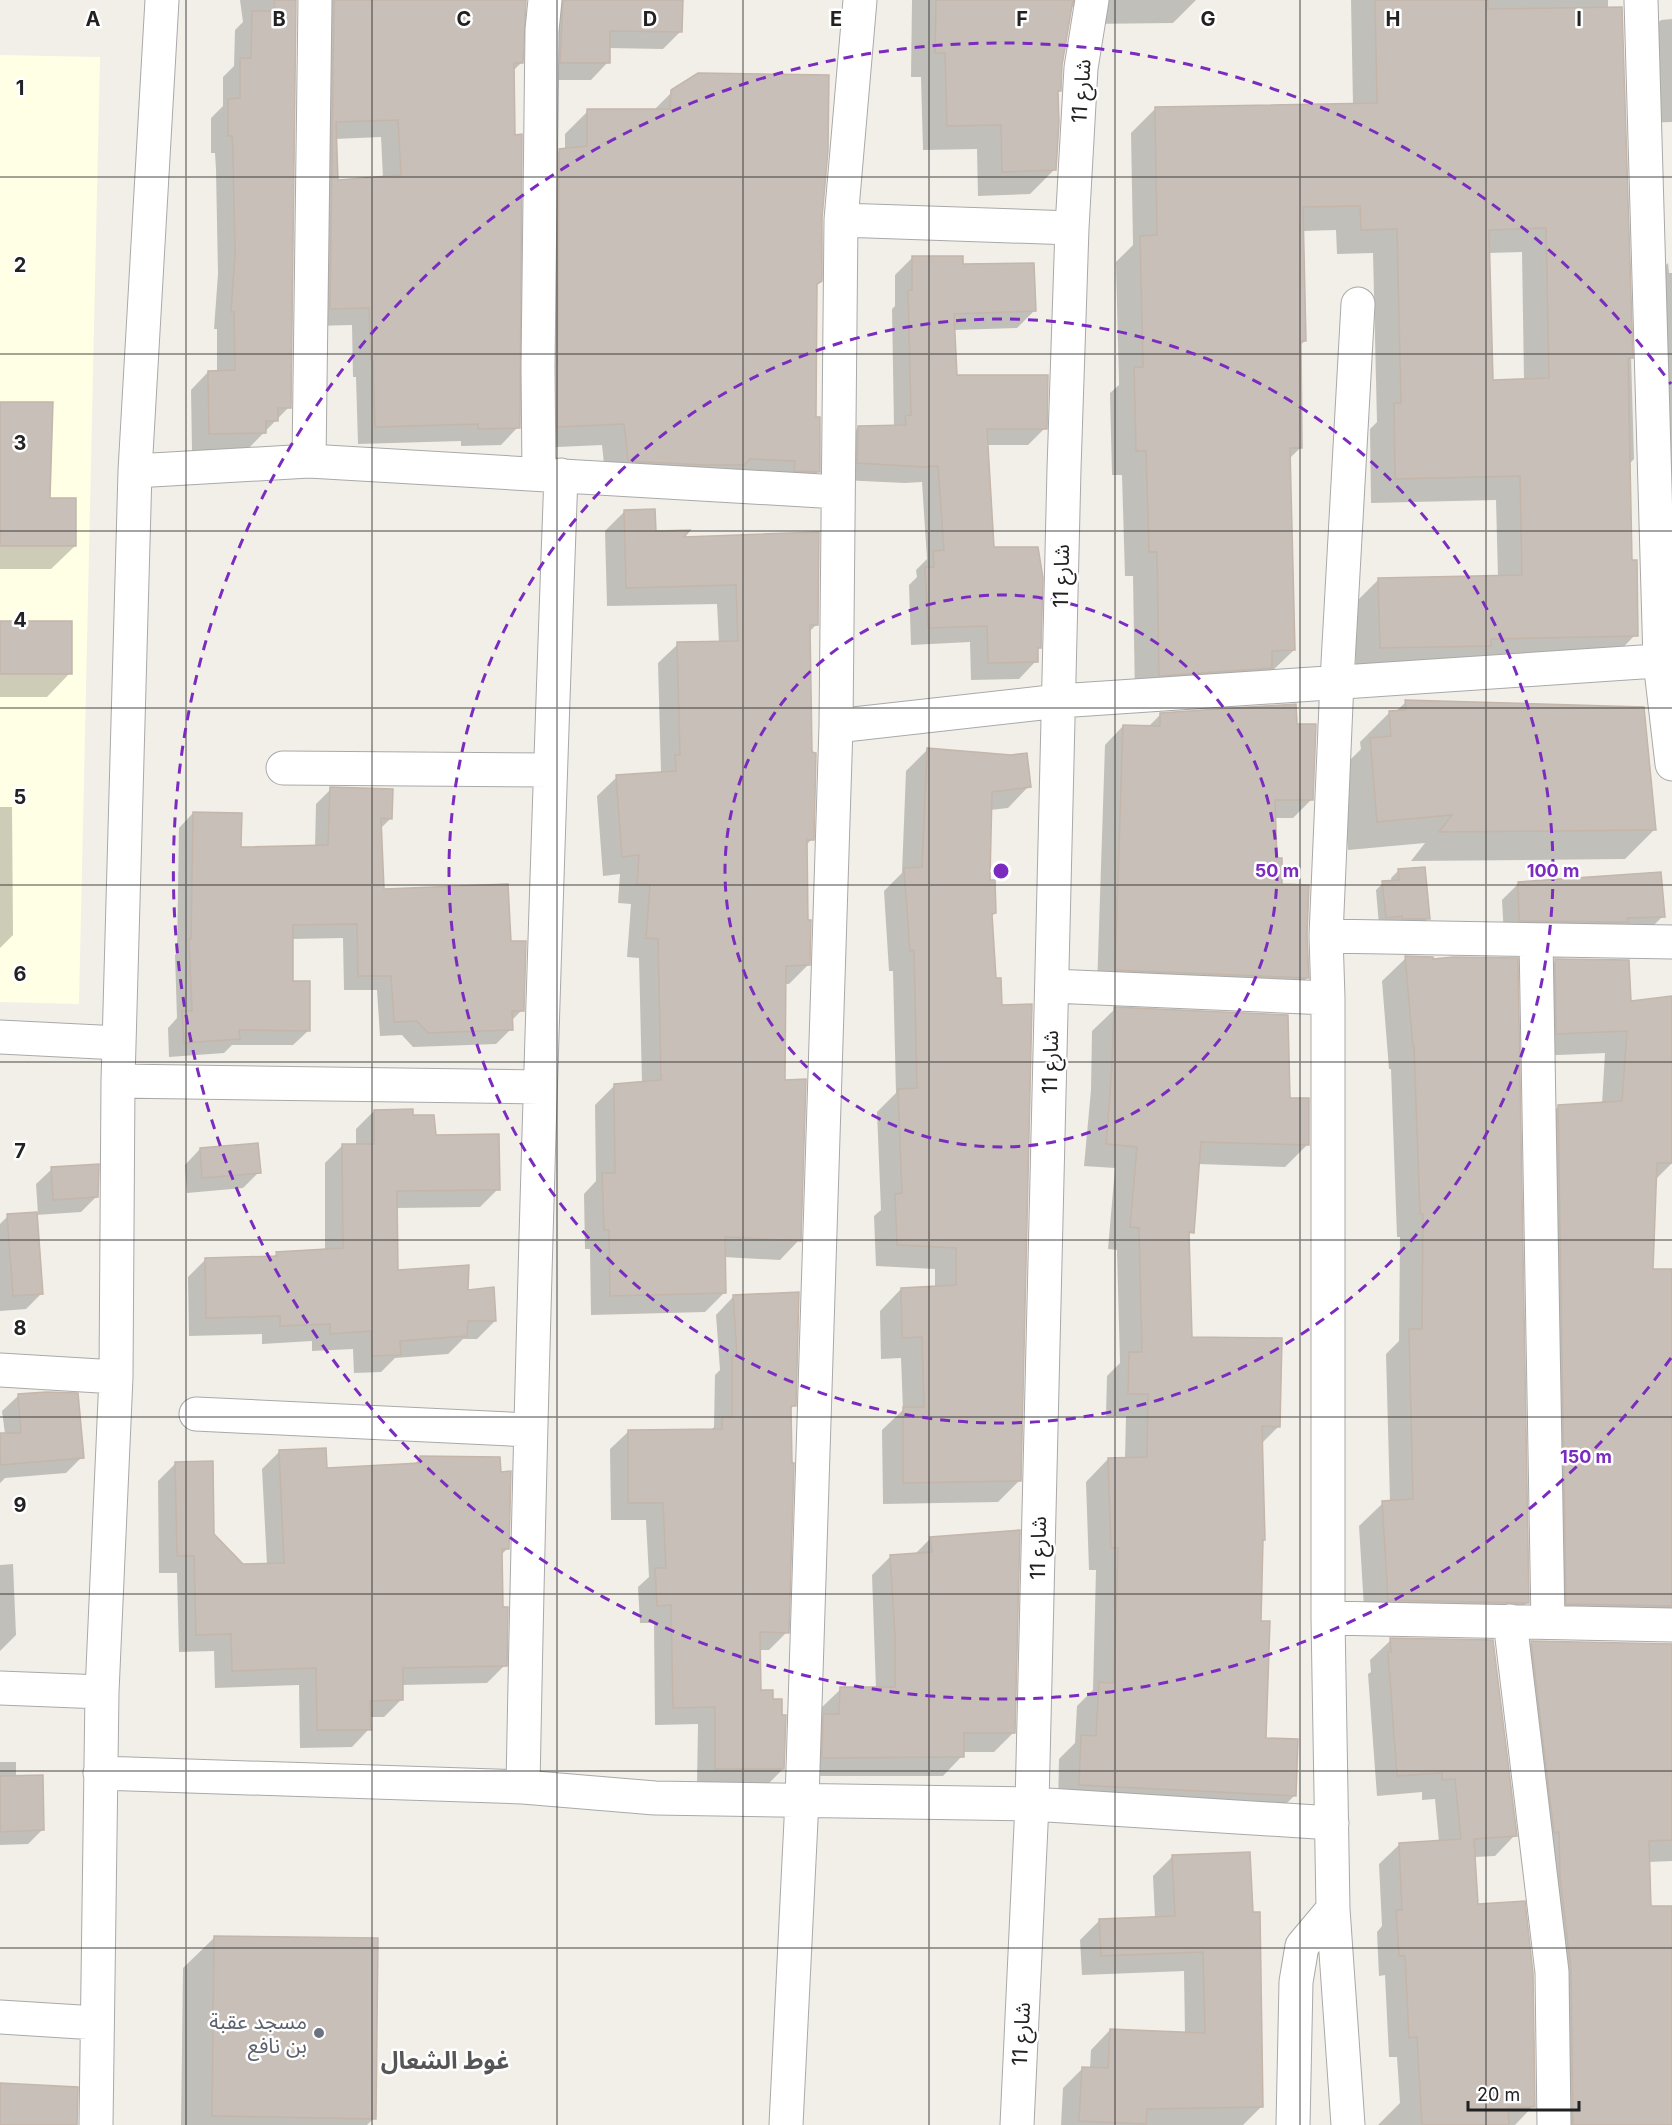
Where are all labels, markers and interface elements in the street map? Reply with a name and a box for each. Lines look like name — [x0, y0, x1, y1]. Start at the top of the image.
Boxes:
text: A — [86, 7, 101, 31]
text: B — [272, 7, 286, 31]
text: C — [457, 7, 471, 31]
text: D — [643, 7, 657, 31]
text: E — [830, 7, 842, 31]
text: F — [1016, 7, 1028, 31]
text: G — [1200, 7, 1216, 31]
text: H — [1386, 7, 1400, 31]
text: I — [1576, 7, 1582, 31]
street label: شارع 11 — [1066, 58, 1099, 124]
text: 1 — [16, 76, 24, 100]
text: 2 — [14, 253, 26, 277]
text: 3 — [14, 431, 26, 455]
street label: شارع 11 — [1048, 544, 1077, 608]
text: 4 — [13, 608, 27, 632]
text: 5 — [14, 785, 26, 809]
text: 50 m — [1255, 860, 1299, 881]
text: 100 m — [1527, 860, 1579, 881]
centre of rings — [991, 861, 1011, 881]
text: 6 — [14, 962, 27, 986]
street label: شارع 11 — [1037, 1030, 1066, 1094]
text: 7 — [14, 1139, 26, 1163]
text: 8 — [13, 1316, 27, 1340]
text: 150 m — [1560, 1446, 1612, 1467]
text: 9 — [14, 1493, 27, 1517]
street label: شارع 11 — [1025, 1516, 1054, 1580]
street label: شارع 11 — [1007, 2001, 1038, 2067]
place label: مسجد عقبة بن نافع — [209, 2009, 307, 2061]
marker: مسجد عقبة بن نافع — [312, 2026, 326, 2040]
district label: غوط الشعال — [381, 2046, 509, 2075]
scale bar — [1468, 2074, 1579, 2112]
text: 20 m — [1477, 2084, 1520, 2105]

